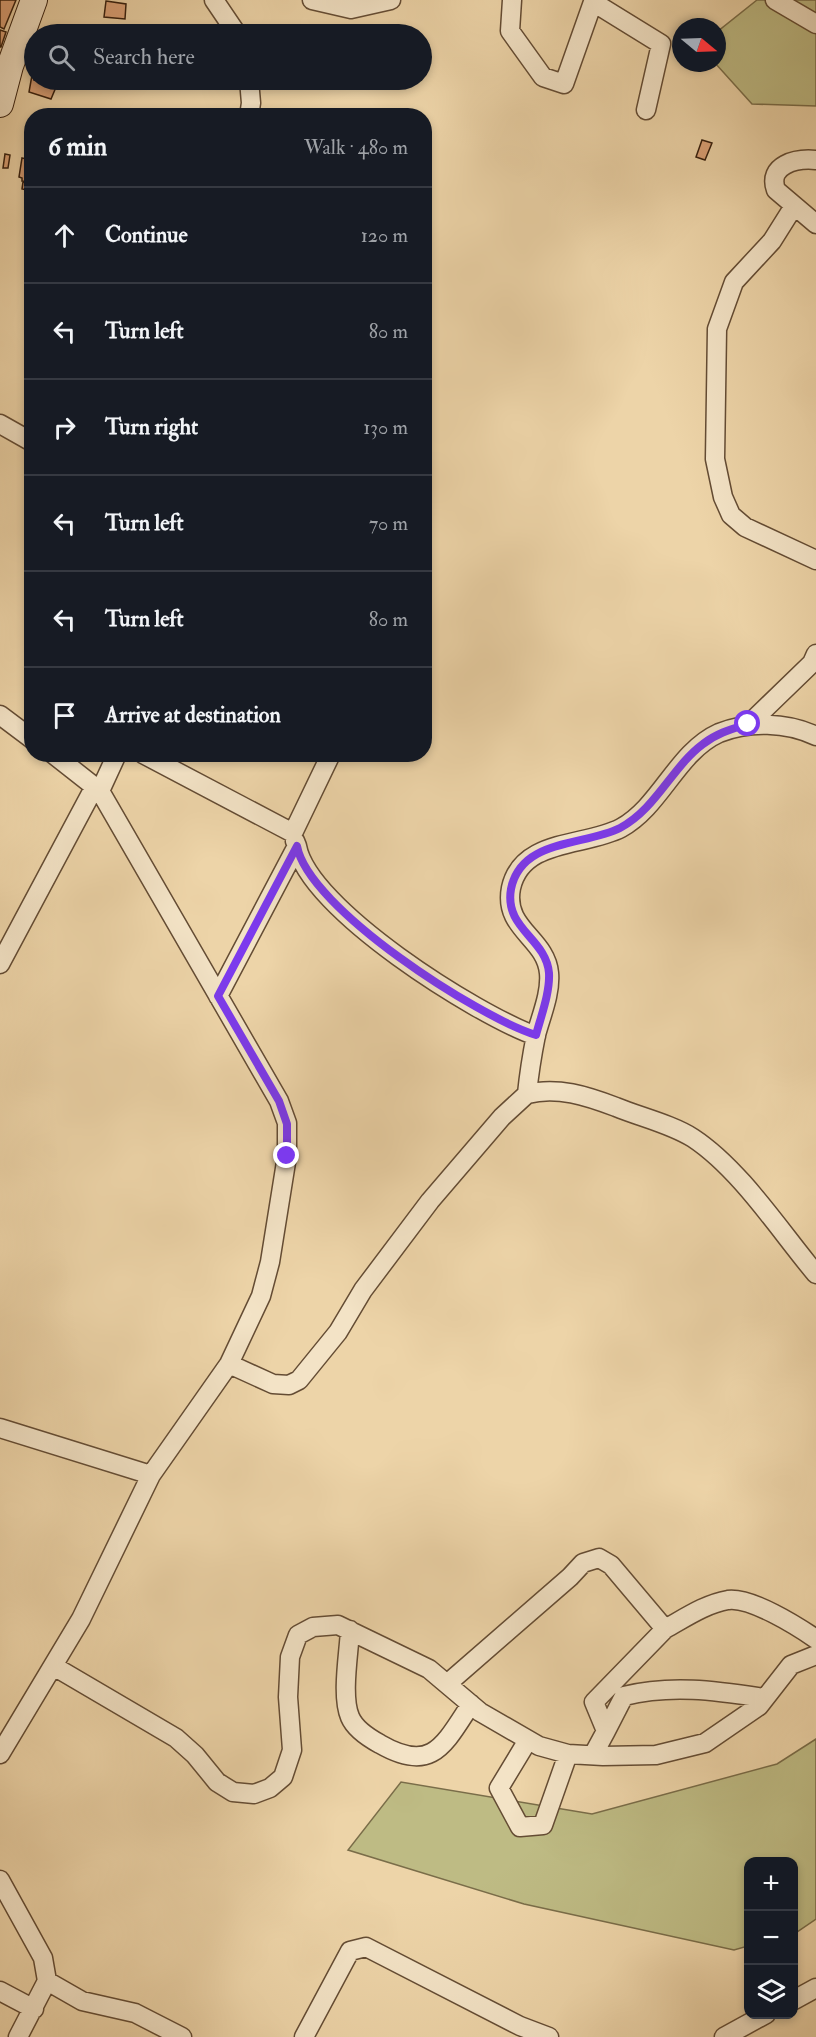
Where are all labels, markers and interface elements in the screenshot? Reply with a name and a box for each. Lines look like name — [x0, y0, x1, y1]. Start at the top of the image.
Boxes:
north arrow — [672, 18, 726, 72]
search box — [24, 24, 432, 90]
icon: search — [45, 41, 78, 74]
text: Search here — [93, 43, 195, 71]
text: 6 min — [48, 131, 107, 163]
text: Walk · 480 m — [304, 135, 408, 160]
icon: ahead — [48, 219, 81, 252]
text: Continue — [105, 221, 188, 249]
text: 120 m — [361, 223, 408, 248]
icon: left — [48, 315, 81, 348]
text: Turn left — [105, 317, 184, 345]
text: 80 m — [369, 319, 408, 344]
icon: right — [48, 411, 81, 444]
text: Turn right — [105, 413, 198, 441]
text: 130 m — [363, 415, 408, 440]
icon: left — [48, 507, 81, 540]
text: Turn left — [105, 509, 184, 537]
text: 70 m — [369, 511, 408, 536]
icon: left — [48, 603, 81, 636]
text: Turn left — [105, 605, 184, 633]
text: 80 m — [369, 607, 408, 632]
icon: arrive — [48, 699, 81, 732]
text: Arrive at destination — [105, 701, 281, 729]
route start — [734, 710, 760, 736]
route end — [273, 1142, 299, 1168]
map controls — [744, 1857, 798, 2019]
button: + — [744, 1857, 798, 1911]
button: − — [744, 1911, 798, 1965]
button: layers — [744, 1965, 798, 2019]

